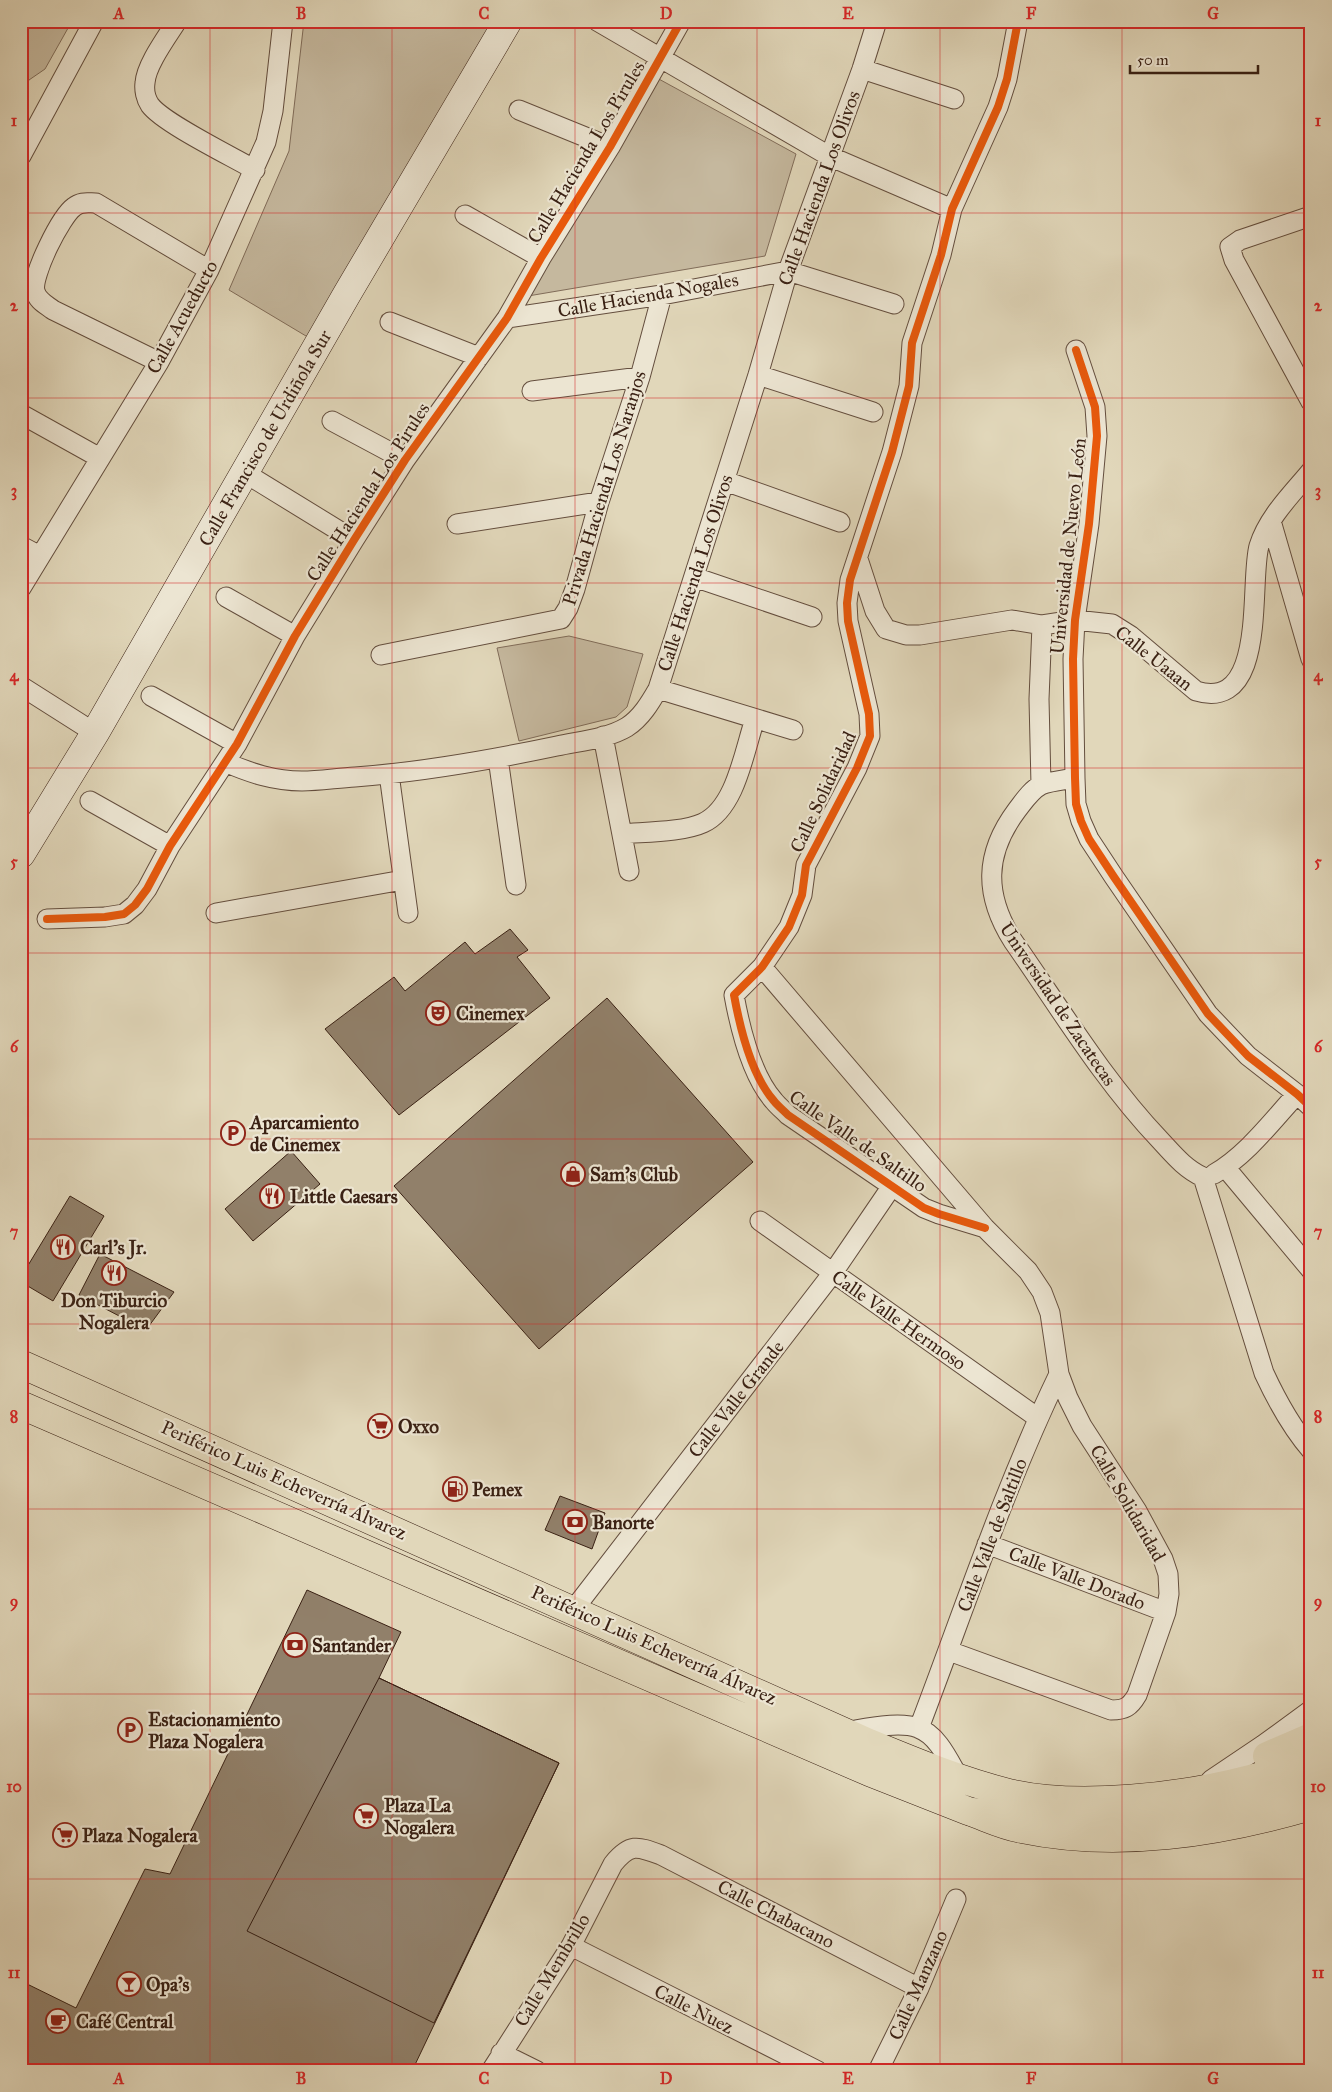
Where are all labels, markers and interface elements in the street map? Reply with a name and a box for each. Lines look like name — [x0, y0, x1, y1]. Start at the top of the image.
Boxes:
text: A — [113, 4, 125, 23]
text: B — [296, 4, 306, 23]
text: C — [479, 4, 490, 23]
text: D — [660, 4, 673, 23]
text: E — [842, 4, 854, 23]
text: F — [1026, 4, 1037, 23]
text: G — [1207, 4, 1219, 23]
scale bar — [1130, 42, 1257, 74]
text: 50 m — [1137, 51, 1169, 69]
street label: Calle Hacienda Los Pirules — [522, 57, 650, 247]
street label: Calle Hacienda Los Olivos — [773, 87, 865, 289]
text: 1 — [11, 111, 18, 130]
text: 1 — [1315, 111, 1322, 130]
street label: Calle Acueducto — [141, 256, 223, 378]
street label: Calle Hacienda Nogales — [556, 268, 740, 323]
text: 2 — [10, 296, 19, 315]
text: 2 — [1314, 296, 1323, 315]
street label: Calle Francisco de Urdiñola Sur — [194, 325, 337, 550]
street label: Privada Hacienda Los Naranjos — [557, 368, 651, 608]
street label: Calle Hacienda Los Pirules — [301, 398, 435, 586]
street label: Universidad de Nuevo León — [1045, 437, 1091, 655]
street label: Calle Hacienda Los Olivos — [652, 472, 738, 674]
text: 3 — [11, 481, 17, 501]
text: 3 — [1315, 481, 1321, 501]
street label: Calle Uaaan — [1111, 621, 1197, 695]
text: 4 — [10, 666, 20, 686]
text: 4 — [1314, 666, 1324, 686]
street label: Calle Solidaridad — [785, 727, 861, 856]
text: 5 — [10, 852, 18, 871]
text: 5 — [1314, 852, 1322, 871]
street label: Universidad de Zacatecas — [995, 918, 1121, 1090]
theatre icon: Cinemex — [425, 1000, 451, 1026]
place label: Cinemex — [456, 1002, 525, 1025]
text: 6 — [10, 1037, 19, 1056]
text: 6 — [1314, 1037, 1323, 1056]
street label: Calle Valle de Saltillo — [785, 1085, 931, 1197]
place label: Aparcamiento de Cinemex — [248, 1111, 359, 1156]
parking icon: Aparcamiento de Cinemex — [220, 1120, 246, 1146]
shop icon: Sam's Club — [560, 1161, 586, 1187]
place label: Sam's Club — [590, 1163, 678, 1186]
restaurant icon: Little Caesars — [259, 1183, 285, 1209]
place label: Little Caesars — [290, 1185, 398, 1208]
text: 7 — [10, 1222, 19, 1241]
text: 7 — [1314, 1222, 1323, 1241]
restaurant icon: Carl's Jr. — [50, 1234, 76, 1260]
place label: Carl's Jr. — [80, 1236, 147, 1260]
restaurant icon: Don Tiburcio Nogalera — [101, 1260, 127, 1286]
street label: Calle Valle Hermoso — [827, 1265, 971, 1375]
place label: Don Tiburcio Nogalera — [61, 1289, 167, 1335]
street label: Calle Valle Grande — [683, 1336, 789, 1462]
text: 8 — [10, 1407, 18, 1426]
text: 8 — [1314, 1407, 1322, 1426]
supermarket icon: Oxxo — [367, 1413, 393, 1439]
street label: Periférico Luis Echeverría Álvarez — [158, 1414, 411, 1545]
place label: Oxxo — [398, 1415, 439, 1438]
street label: Calle Solidaridad — [1085, 1441, 1171, 1566]
street label: Calle Valle de Saltillo — [952, 1455, 1032, 1615]
fuel station icon: Pemex — [442, 1476, 468, 1502]
place label: Pemex — [472, 1478, 523, 1501]
bank icon: Banorte — [562, 1509, 588, 1535]
place label: Banorte — [592, 1511, 654, 1534]
street label: Calle Valle Dorado — [1006, 1541, 1149, 1615]
street label: Periférico Luis Echeverría Álvarez — [528, 1579, 781, 1710]
text: 9 — [10, 1592, 18, 1612]
text: 9 — [1314, 1592, 1322, 1612]
bank icon: Santander — [282, 1632, 308, 1658]
place label: Santander — [312, 1634, 392, 1657]
place label: Estacionamiento Plaza Nogalera — [148, 1708, 280, 1754]
parking icon: Estacionamiento Plaza Nogalera — [117, 1717, 143, 1743]
text: 10 — [6, 1777, 22, 1796]
text: 10 — [1310, 1777, 1326, 1796]
place label: Plaza La Nogalera — [384, 1794, 456, 1840]
supermarket icon: Plaza La Nogalera — [353, 1803, 379, 1829]
supermarket icon: Plaza Nogalera — [52, 1822, 78, 1848]
place label: Plaza Nogalera — [82, 1824, 198, 1848]
street label: Calle Chabacano — [714, 1875, 838, 1953]
street label: Calle Membrillo — [509, 1909, 595, 2031]
street label: Calle Manzano — [884, 1926, 953, 2044]
text: 11 — [8, 1963, 21, 1982]
text: 11 — [1312, 1963, 1325, 1982]
bar icon: Opa's — [116, 1971, 142, 1997]
place label: Opa's — [146, 1973, 190, 1997]
street label: Calle Nuez — [651, 1979, 738, 2039]
cafe icon: Café Central — [45, 2008, 71, 2034]
place label: Café Central — [76, 2010, 174, 2033]
text: A — [113, 2069, 125, 2088]
text: B — [296, 2069, 306, 2088]
text: C — [479, 2069, 490, 2088]
text: D — [660, 2069, 673, 2088]
text: E — [842, 2069, 854, 2088]
text: F — [1026, 2069, 1037, 2088]
text: G — [1207, 2069, 1219, 2088]

